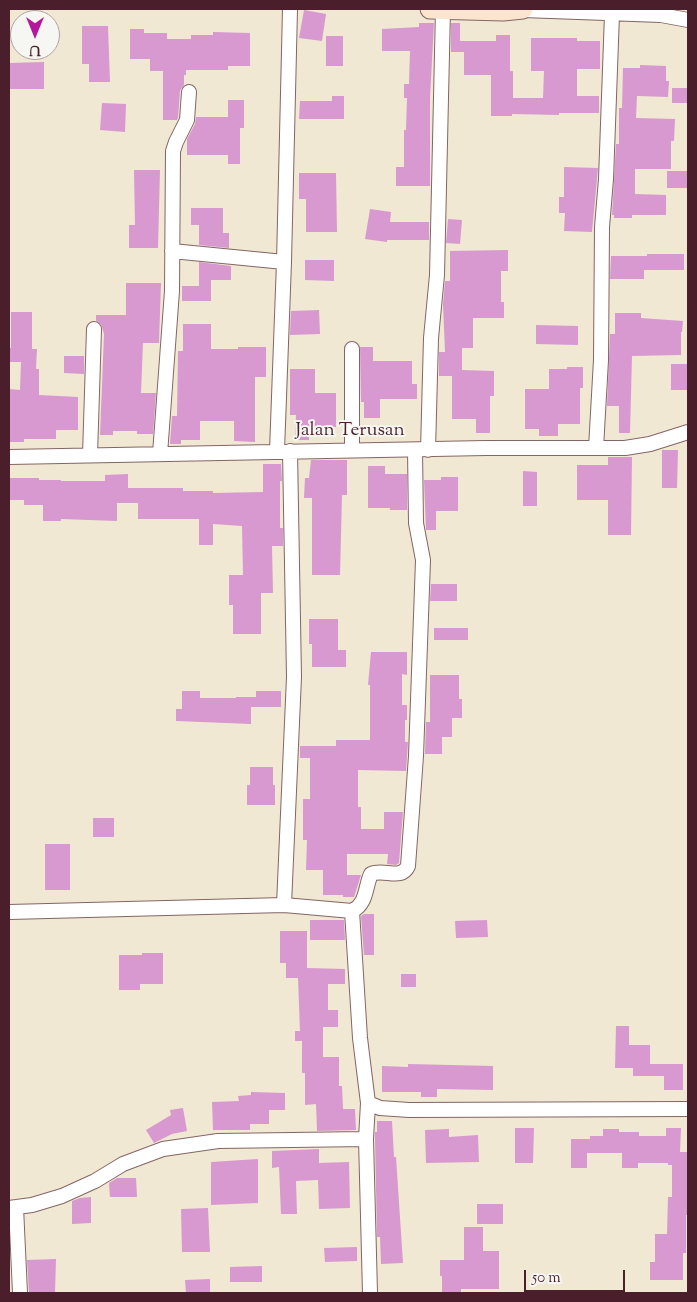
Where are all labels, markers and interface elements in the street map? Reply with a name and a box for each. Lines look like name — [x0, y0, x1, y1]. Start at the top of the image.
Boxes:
north arrow — [10, 10, 60, 60]
text: U — [29, 39, 41, 59]
street label: Jalan Terusan — [295, 421, 405, 443]
scale bar — [527, 1260, 628, 1292]
text: 50 m — [532, 1268, 561, 1289]

